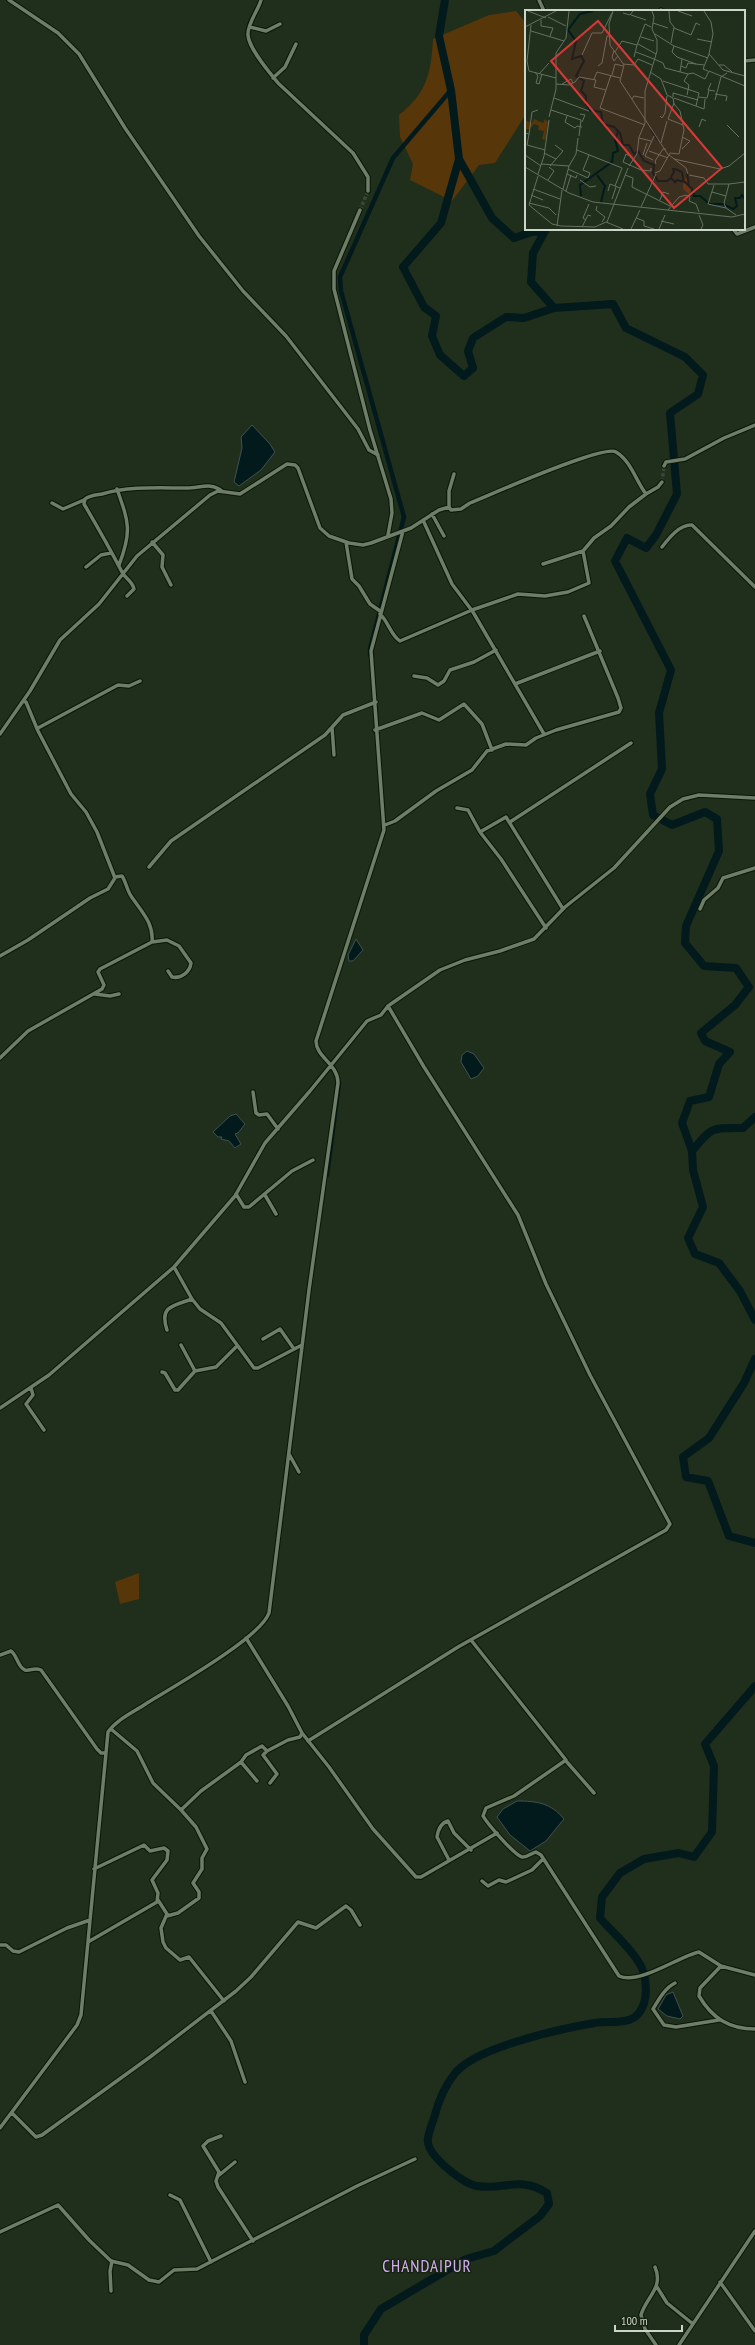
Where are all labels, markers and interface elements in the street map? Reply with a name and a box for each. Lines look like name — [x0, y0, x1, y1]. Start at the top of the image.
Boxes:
inset map — [525, 10, 745, 230]
district label: CHANDAIPUR — [382, 2255, 472, 2277]
scale bar — [615, 2307, 682, 2333]
text: 100 m — [621, 2313, 648, 2328]

